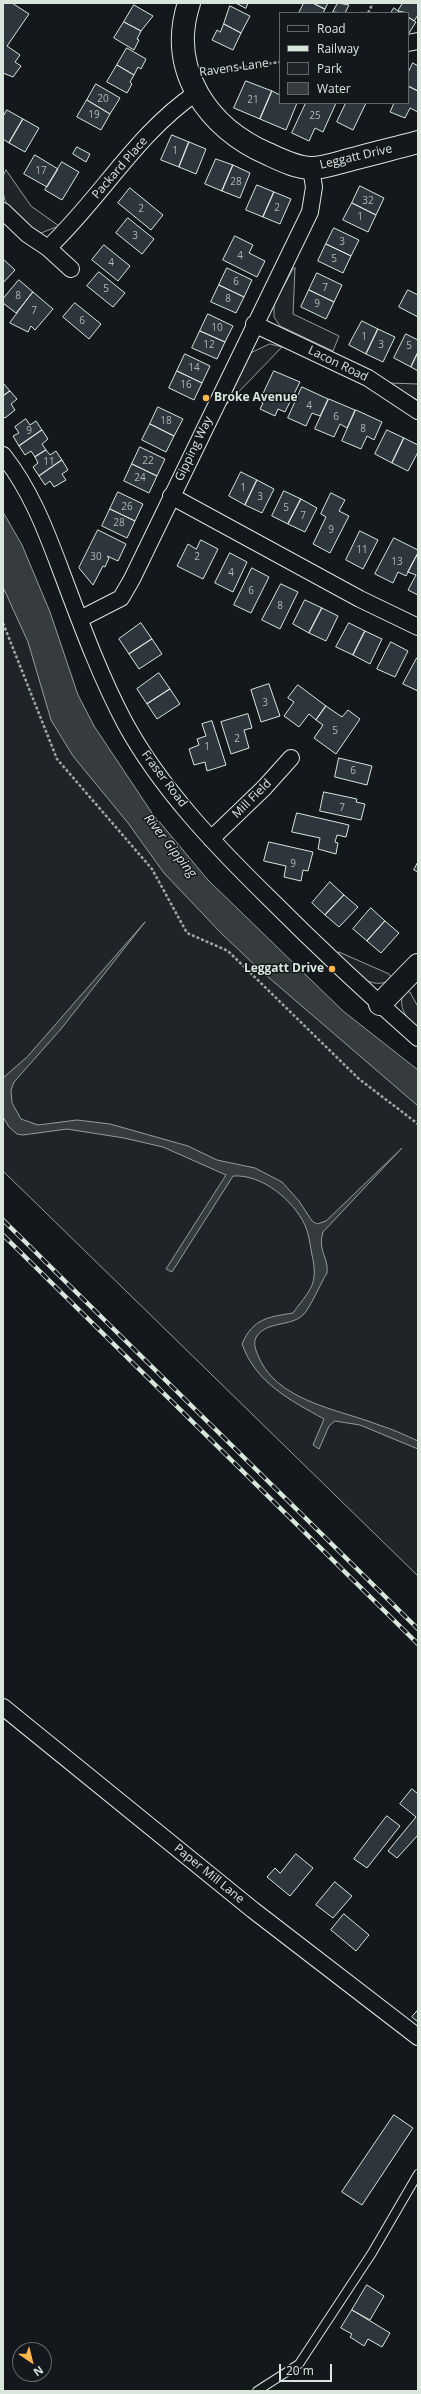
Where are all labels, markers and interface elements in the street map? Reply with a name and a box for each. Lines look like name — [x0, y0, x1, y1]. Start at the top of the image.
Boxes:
legend — [279, 12, 409, 104]
text: Road — [317, 20, 346, 37]
text: Railway — [317, 40, 359, 57]
street label: Ravens Lane — [198, 56, 270, 80]
text: Park — [317, 60, 342, 77]
text: Water — [317, 80, 351, 97]
house number: 20 — [97, 93, 109, 105]
house number: 21 — [247, 94, 259, 106]
house number: 19 — [88, 109, 100, 121]
house number: 25 — [309, 110, 321, 122]
street label: Packard Place — [89, 134, 151, 202]
street label: Leggatt Drive — [318, 142, 394, 172]
house number: 1 — [172, 145, 178, 157]
house number: 17 — [35, 165, 47, 177]
house number: 28 — [230, 176, 242, 188]
house number: 32 — [362, 195, 374, 207]
house number: 2 — [274, 202, 280, 214]
house number: 2 — [138, 203, 144, 215]
house number: 1 — [357, 211, 363, 223]
house number: 3 — [132, 230, 138, 242]
house number: 3 — [339, 236, 345, 248]
house number: 4 — [237, 250, 243, 262]
house number: 5 — [331, 253, 337, 265]
house number: 4 — [108, 257, 114, 269]
house number: 6 — [233, 276, 239, 288]
house number: 7 — [322, 282, 328, 294]
house number: 5 — [103, 283, 109, 295]
house number: 8 — [15, 290, 21, 302]
house number: 8 — [225, 293, 231, 305]
house number: 9 — [314, 298, 320, 310]
house number: 7 — [31, 305, 37, 317]
house number: 6 — [79, 315, 85, 327]
house number: 10 — [211, 322, 223, 334]
house number: 1 — [361, 331, 367, 343]
house number: 12 — [203, 339, 215, 351]
house number: 3 — [378, 339, 384, 351]
house number: 5 — [406, 340, 412, 352]
street label: Lacon Road — [306, 343, 370, 385]
house number: 14 — [188, 362, 200, 374]
house number: 16 — [180, 379, 192, 391]
place label: Broke Avenue — [214, 391, 298, 405]
marker: Broke Avenue — [201, 393, 211, 403]
house number: 4 — [306, 400, 312, 412]
house number: 6 — [333, 411, 339, 423]
street label: Gipping Way — [172, 414, 216, 484]
house number: 18 — [160, 415, 172, 427]
house number: 8 — [360, 423, 366, 435]
house number: 9 — [26, 425, 32, 437]
house number: 22 — [142, 455, 154, 467]
house number: 11 — [43, 456, 55, 468]
house number: 24 — [134, 472, 146, 484]
house number: 1 — [240, 482, 246, 494]
house number: 3 — [257, 491, 263, 503]
house number: 26 — [121, 501, 133, 513]
house number: 5 — [283, 502, 289, 514]
house number: 7 — [300, 510, 306, 522]
house number: 28 — [113, 517, 125, 529]
house number: 9 — [328, 524, 334, 536]
house number: 11 — [356, 544, 368, 556]
house number: 30 — [90, 551, 102, 563]
house number: 2 — [194, 551, 200, 563]
house number: 13 — [391, 556, 403, 568]
house number: 4 — [228, 567, 234, 579]
house number: 6 — [248, 585, 254, 597]
house number: 8 — [277, 600, 283, 612]
house number: 3 — [262, 697, 268, 709]
house number: 5 — [332, 725, 338, 737]
house number: 2 — [234, 733, 240, 745]
house number: 1 — [204, 741, 210, 753]
street label: Fraser Road — [138, 748, 190, 810]
house number: 6 — [350, 765, 356, 777]
street label: Mill Field — [229, 776, 275, 822]
house number: 7 — [339, 802, 345, 814]
water label: River Gipping — [140, 811, 200, 881]
house number: 9 — [290, 858, 296, 870]
place label: Leggatt Drive — [244, 962, 324, 976]
marker: Leggatt Drive — [327, 964, 337, 974]
street label: Paper Mill Lane — [171, 1841, 247, 1907]
north arrow — [12, 2342, 52, 2382]
scale bar — [281, 2356, 334, 2382]
text: 20 m — [286, 2362, 314, 2379]
text: N — [31, 2363, 47, 2380]

